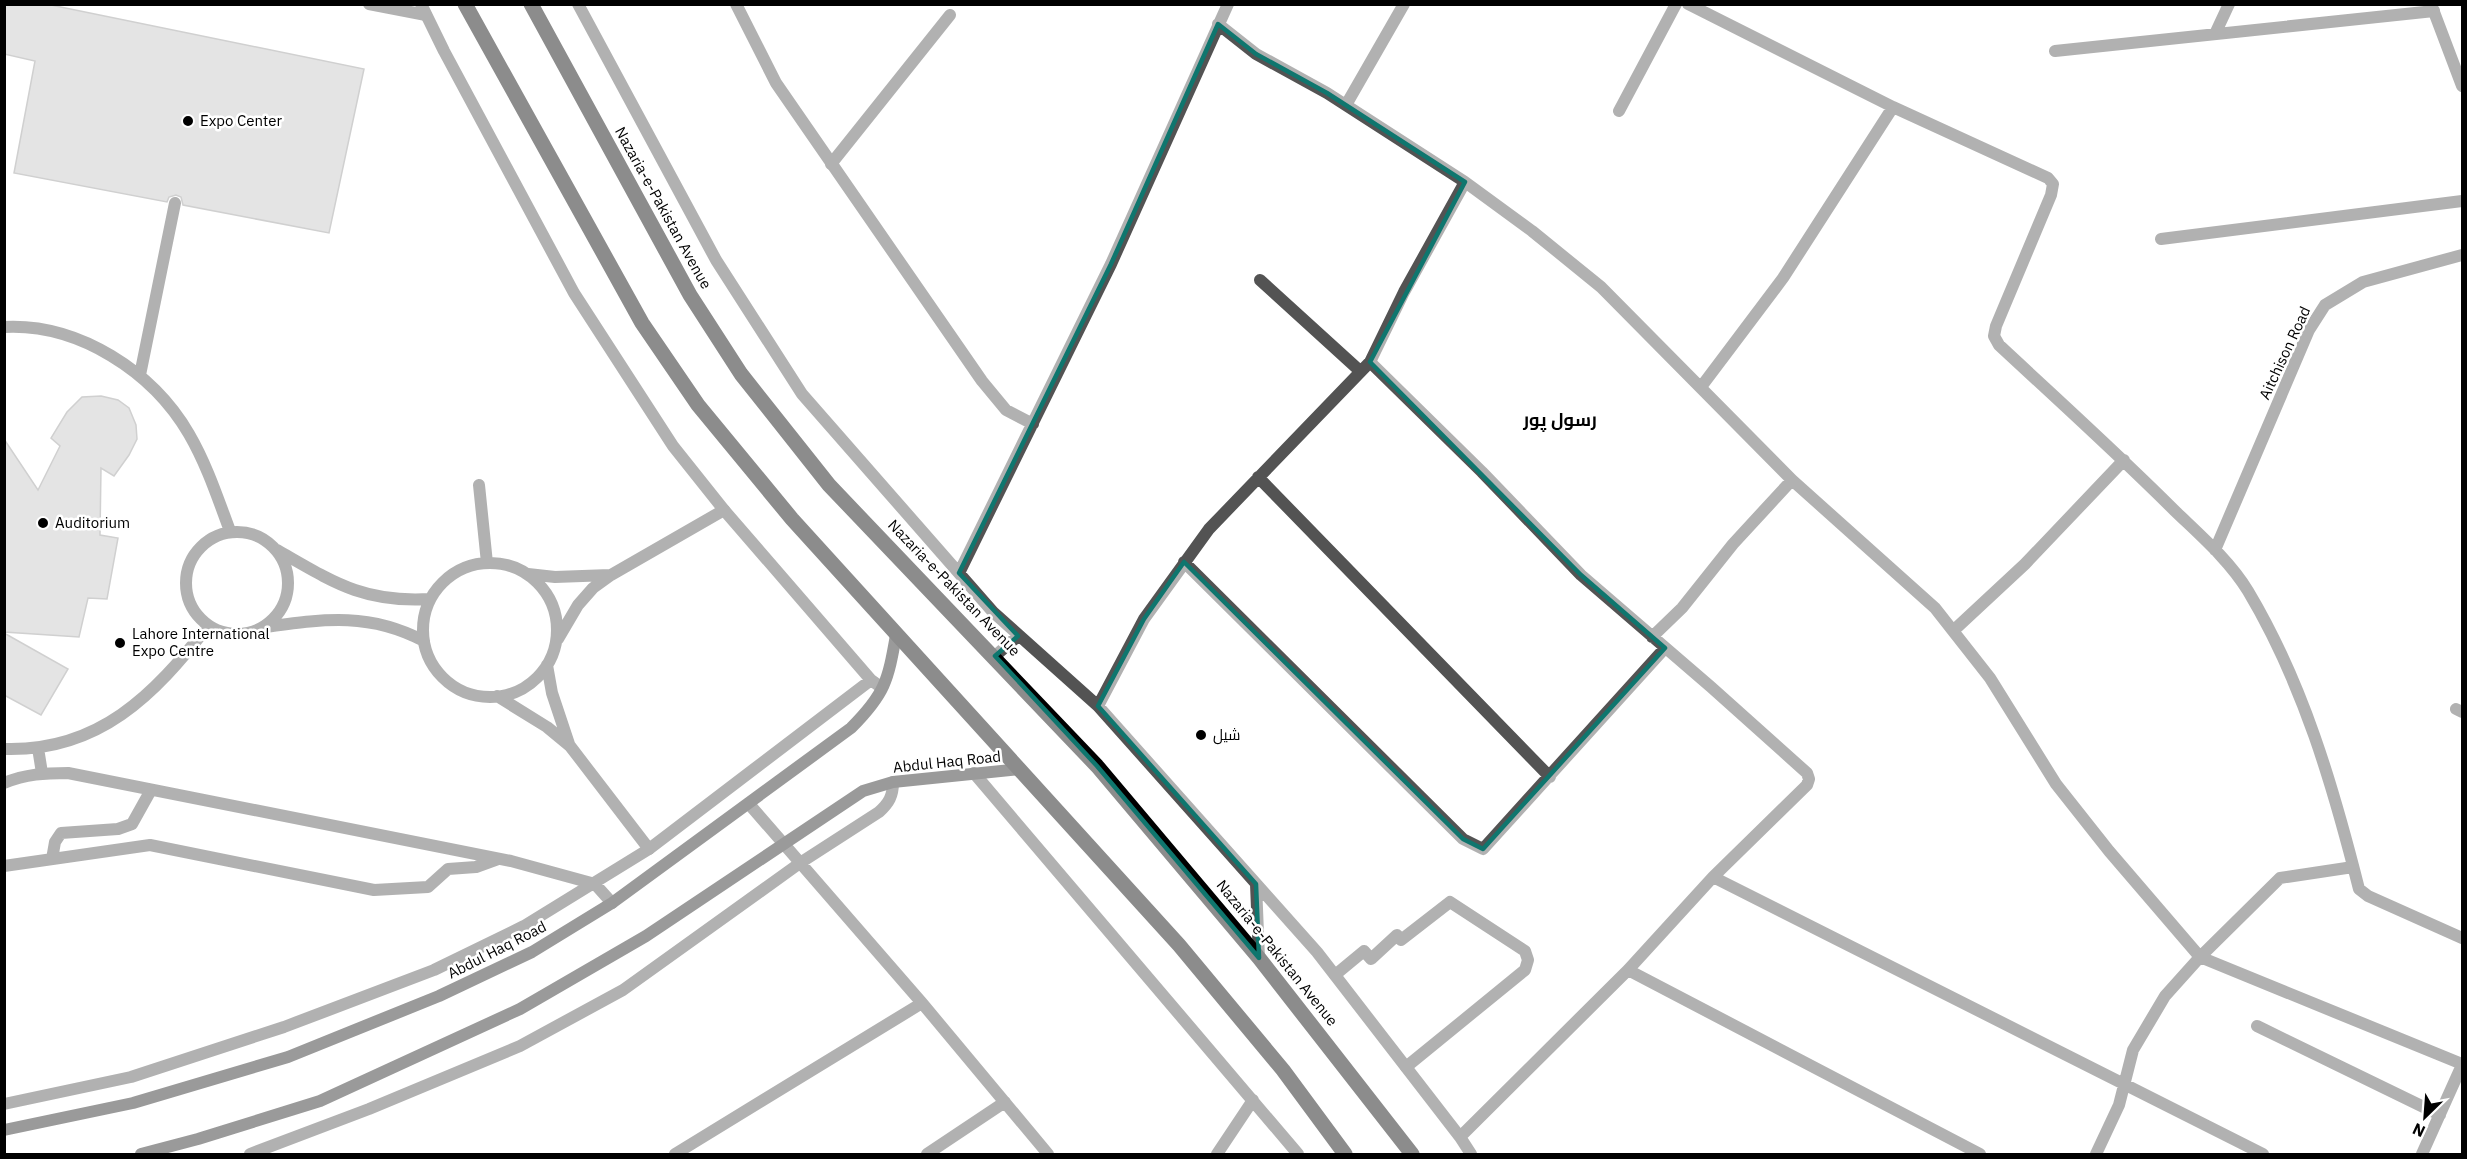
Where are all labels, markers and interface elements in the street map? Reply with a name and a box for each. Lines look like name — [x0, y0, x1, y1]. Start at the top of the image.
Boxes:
place label: Expo Center — [200, 111, 283, 130]
marker: Expo Center — [181, 114, 195, 128]
street label: Nazaria-e-Pakistan Avenue — [611, 123, 716, 292]
street label: Aitchison Road — [2255, 303, 2314, 402]
district label: رسول پور — [1522, 408, 1597, 432]
place label: Auditorium — [55, 513, 130, 532]
street label: Nazaria-e-Pakistan Avenue — [884, 515, 1025, 660]
marker: Auditorium — [36, 516, 50, 530]
place label: Lahore International Expo Centre — [132, 624, 270, 660]
marker: Lahore International Expo Centre — [113, 636, 127, 650]
place label: شیل — [1213, 725, 1240, 745]
marker: شیل — [1194, 728, 1208, 742]
street label: Abdul Haq Road — [892, 746, 1002, 777]
street label: Nazaria-e-Pakistan Avenue — [1213, 876, 1342, 1030]
street label: Abdul Haq Road — [444, 916, 549, 983]
north arrow — [2395, 1087, 2455, 1147]
text: N — [2409, 1119, 2428, 1142]

